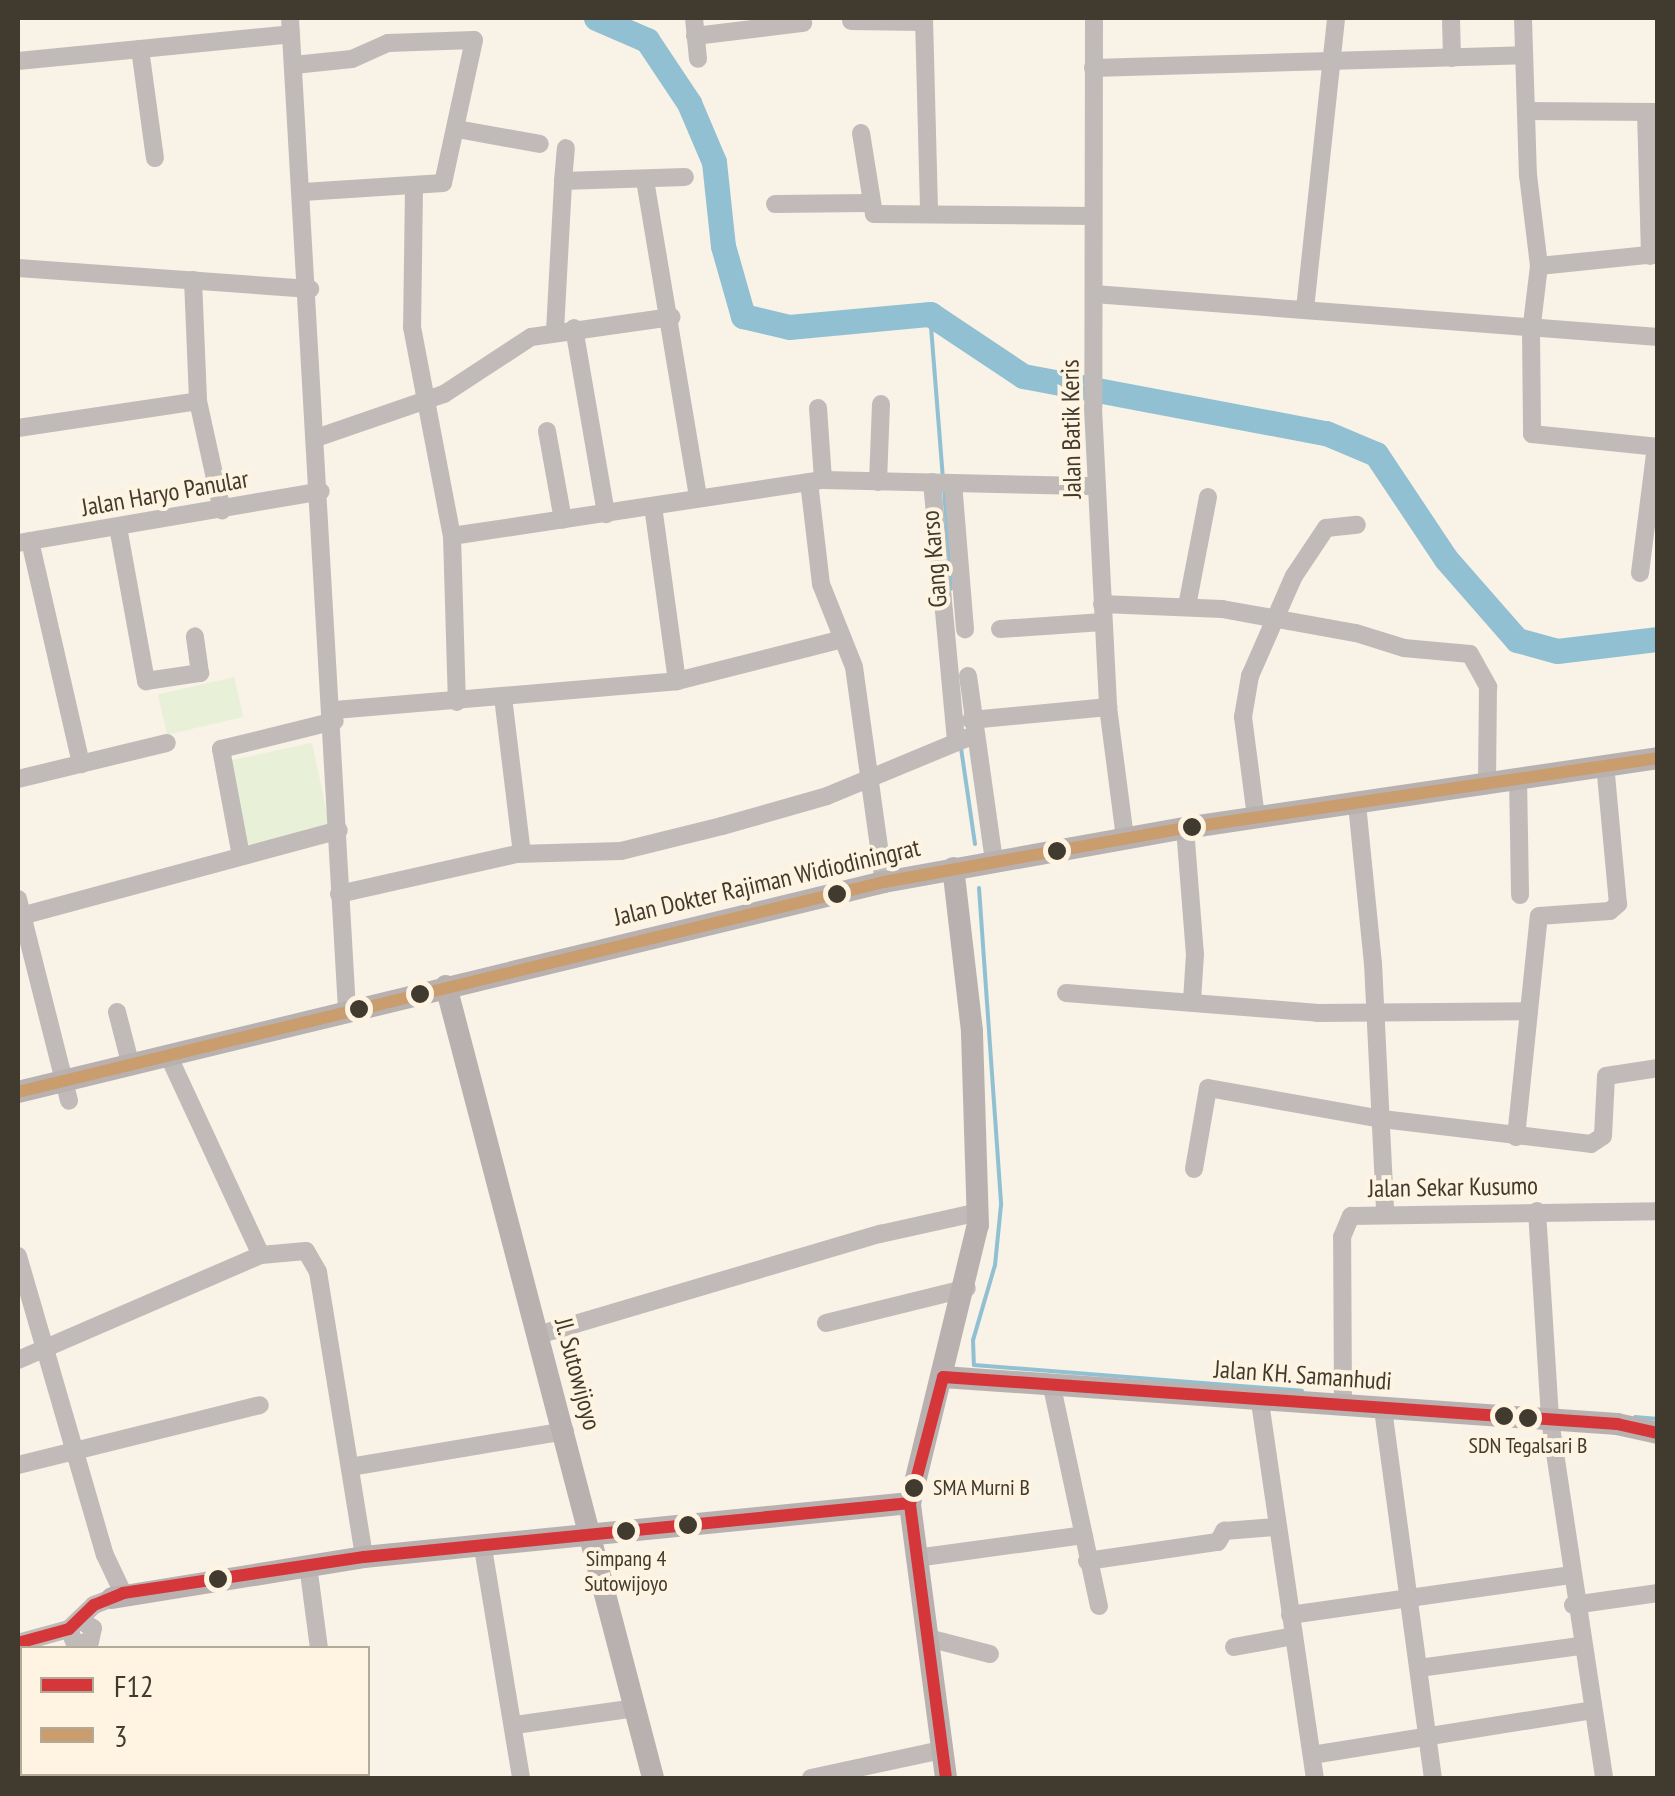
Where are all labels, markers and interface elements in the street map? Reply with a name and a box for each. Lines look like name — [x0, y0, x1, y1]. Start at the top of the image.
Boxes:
street label: Jalan Batik Keris — [1055, 359, 1087, 499]
street label: Jalan Haryo Panular — [79, 464, 251, 522]
street label: Gang Karso — [915, 509, 953, 609]
unlabelled marker — [1182, 817, 1202, 837]
street label: Jalan Dokter Rajiman Widiodiningrat — [611, 832, 923, 932]
unlabelled marker — [1047, 841, 1067, 861]
unlabelled marker — [827, 884, 847, 904]
unlabelled marker — [410, 984, 430, 1004]
unlabelled marker — [349, 999, 369, 1019]
street label: Jalan Sekar Kusumo — [1368, 1171, 1538, 1203]
street label: Jl. Sutowijoyo — [548, 1314, 608, 1434]
street label: Jalan KH. Samanhudi — [1212, 1354, 1394, 1396]
unlabelled marker — [1494, 1406, 1514, 1426]
marker: SDN Tegalsari B — [1518, 1408, 1538, 1428]
place label: SDN Tegalsari B — [1468, 1433, 1588, 1459]
place label: SMA Murni B — [933, 1475, 1031, 1501]
marker: SMA Murni B — [904, 1478, 924, 1498]
unlabelled marker — [678, 1515, 698, 1535]
marker: Simpang 4 Sutowijoyo — [616, 1521, 636, 1541]
place label: Simpang 4 Sutowijoyo — [584, 1545, 668, 1596]
unlabelled marker — [208, 1569, 228, 1589]
legend — [20, 1646, 370, 1776]
text: F12 — [114, 1666, 153, 1705]
text: 3 — [114, 1716, 128, 1755]

